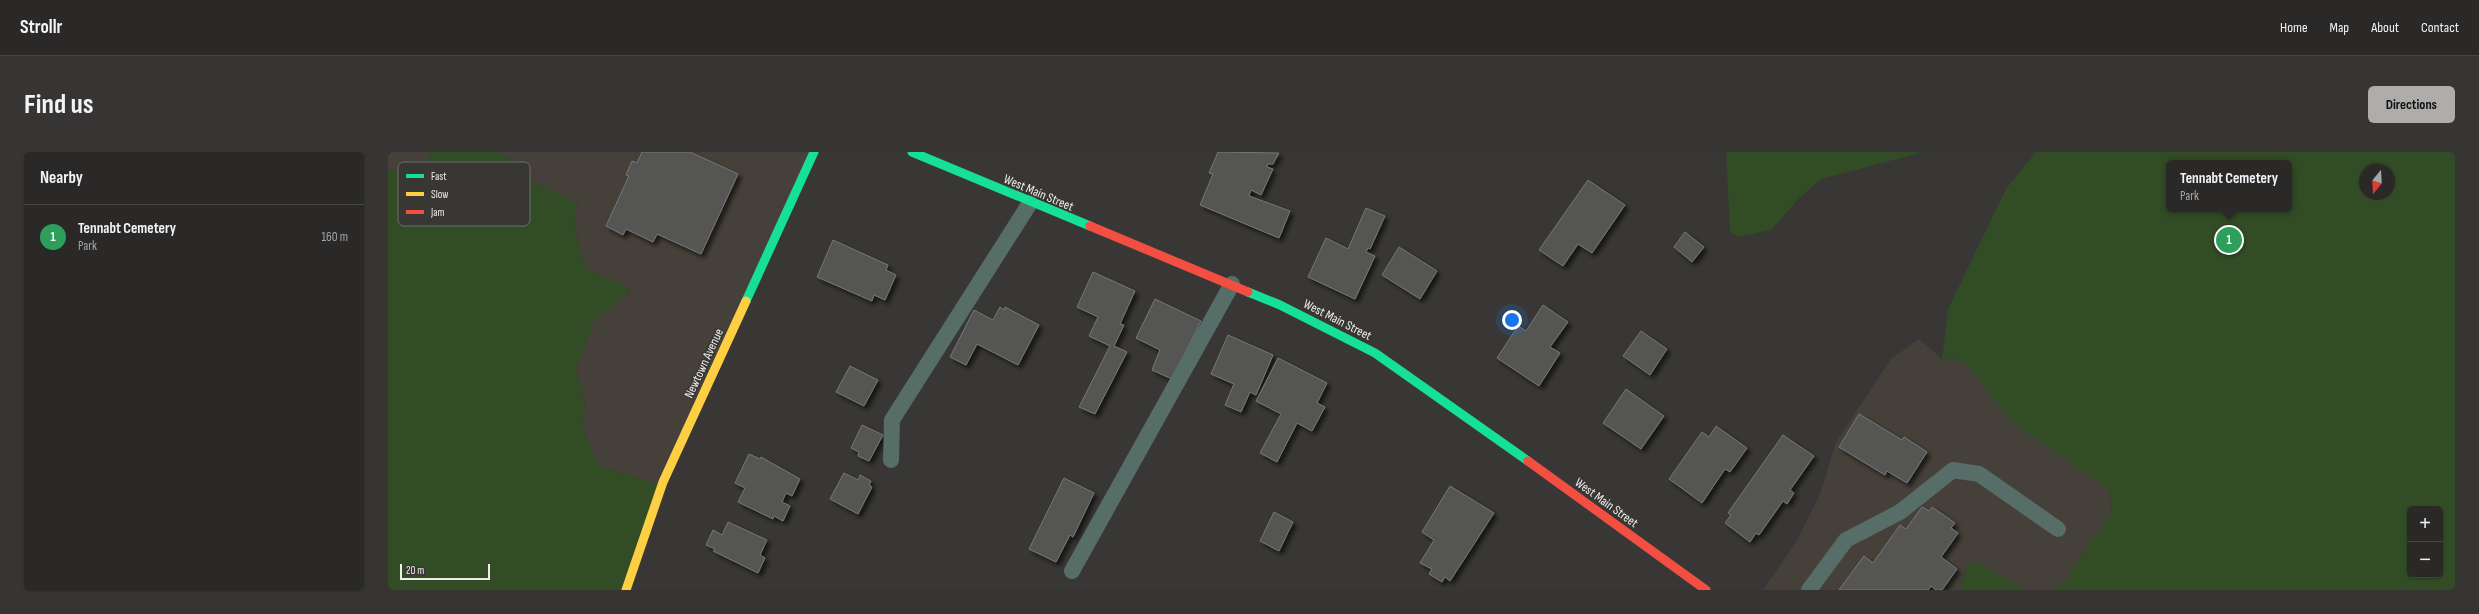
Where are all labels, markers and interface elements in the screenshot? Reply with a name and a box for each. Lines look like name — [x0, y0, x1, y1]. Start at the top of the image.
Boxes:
text: Strollr — [20, 16, 62, 39]
text: Home — [2280, 19, 2308, 36]
text: Map — [2330, 19, 2349, 36]
text: About — [2371, 19, 2399, 36]
text: Contact — [2421, 19, 2459, 36]
button: Directions — [2368, 86, 2455, 123]
text: Find us — [24, 88, 93, 121]
popup — [2166, 160, 2292, 212]
legend — [398, 162, 530, 226]
north arrow — [2359, 164, 2395, 200]
text: Nearby — [40, 168, 83, 188]
text: Tennabt Cemetery — [2180, 169, 2278, 188]
text: Fast — [431, 170, 447, 183]
street label: West Main Street — [1001, 171, 1076, 215]
text: Slow — [431, 188, 448, 201]
text: Park — [2180, 188, 2199, 204]
text: Jam — [430, 206, 445, 219]
text: Tennabt Cemetery — [78, 219, 176, 238]
pin: 1 — [2216, 225, 2242, 255]
text: 1 — [50, 229, 56, 245]
text: 160 m — [322, 229, 348, 245]
text: Park — [78, 238, 97, 254]
street label: West Main Street — [1301, 296, 1374, 344]
your location — [1502, 310, 1522, 330]
street label: Newtown Avenue — [681, 326, 727, 401]
street label: West Main Street — [1572, 474, 1641, 531]
map controls — [2407, 506, 2443, 578]
button: + — [2407, 506, 2443, 542]
button: − — [2407, 542, 2443, 578]
scale bar — [400, 562, 490, 581]
text: 20 m — [406, 564, 424, 577]

